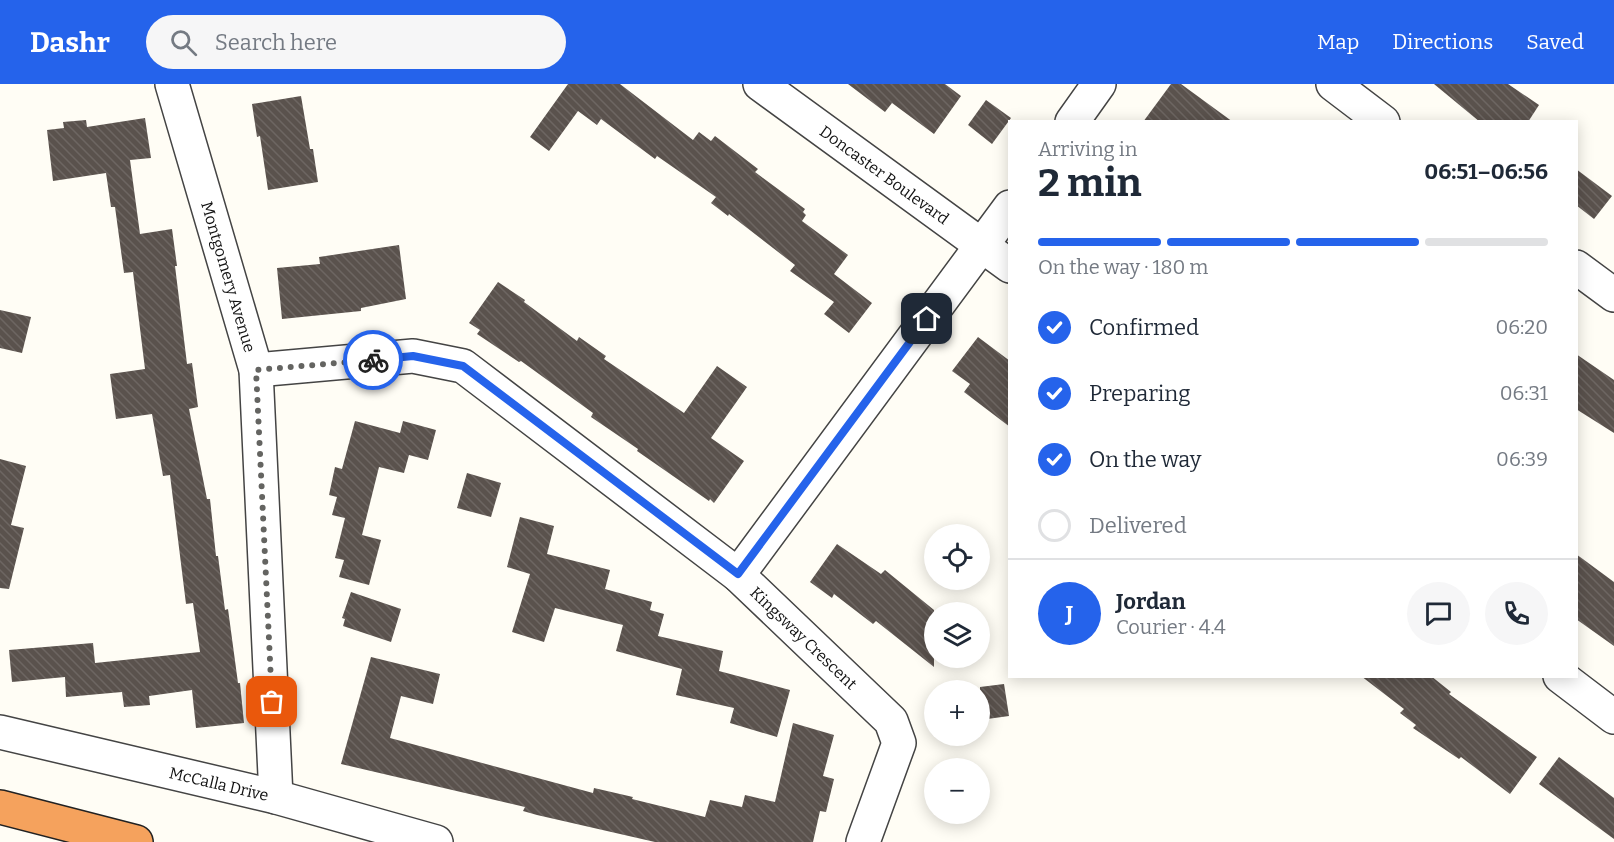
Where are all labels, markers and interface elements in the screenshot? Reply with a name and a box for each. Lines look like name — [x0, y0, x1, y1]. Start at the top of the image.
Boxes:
search box — [146, 15, 566, 69]
text: Dashr — [30, 26, 110, 59]
icon: search — [167, 26, 200, 59]
text: Search here — [215, 29, 337, 56]
text: Map — [1317, 29, 1359, 55]
text: Directions — [1392, 29, 1493, 55]
text: Saved — [1526, 29, 1584, 55]
street label: Doncaster Boulevard — [816, 122, 953, 229]
text: Arriving in — [1038, 137, 1137, 161]
text: 06:51–06:56 — [1424, 158, 1548, 185]
text: 2 min — [1038, 160, 1142, 206]
street label: Montgomery Avenue — [197, 199, 259, 355]
text: On the way · 180 m — [1038, 255, 1208, 279]
pin — [901, 293, 952, 344]
icon: home — [910, 302, 943, 335]
icon: check — [1038, 311, 1071, 344]
text: Confirmed — [1089, 314, 1199, 341]
text: 06:20 — [1496, 315, 1548, 339]
courier — [343, 330, 403, 390]
icon: bike — [357, 344, 390, 377]
icon: check — [1038, 377, 1071, 410]
text: Preparing — [1089, 380, 1191, 407]
text: 06:31 — [1500, 381, 1548, 405]
icon: check — [1038, 443, 1071, 476]
text: On the way — [1089, 446, 1201, 473]
text: 06:39 — [1496, 447, 1548, 471]
text: Delivered — [1089, 512, 1187, 539]
map controls — [924, 524, 990, 824]
button: locate — [924, 524, 990, 590]
button: chat — [1407, 582, 1470, 645]
button: phone — [1485, 582, 1548, 645]
street label: Kingsway Crescent — [746, 583, 861, 694]
text: Jordan — [1116, 588, 1186, 615]
text: J — [1066, 600, 1073, 627]
button: layers — [924, 602, 990, 668]
text: Courier · 4.4 — [1116, 615, 1226, 639]
pin — [246, 676, 297, 727]
button: + — [924, 680, 990, 746]
icon: bag — [255, 685, 288, 718]
button: − — [924, 758, 990, 824]
street label: McCalla Drive — [167, 763, 270, 805]

